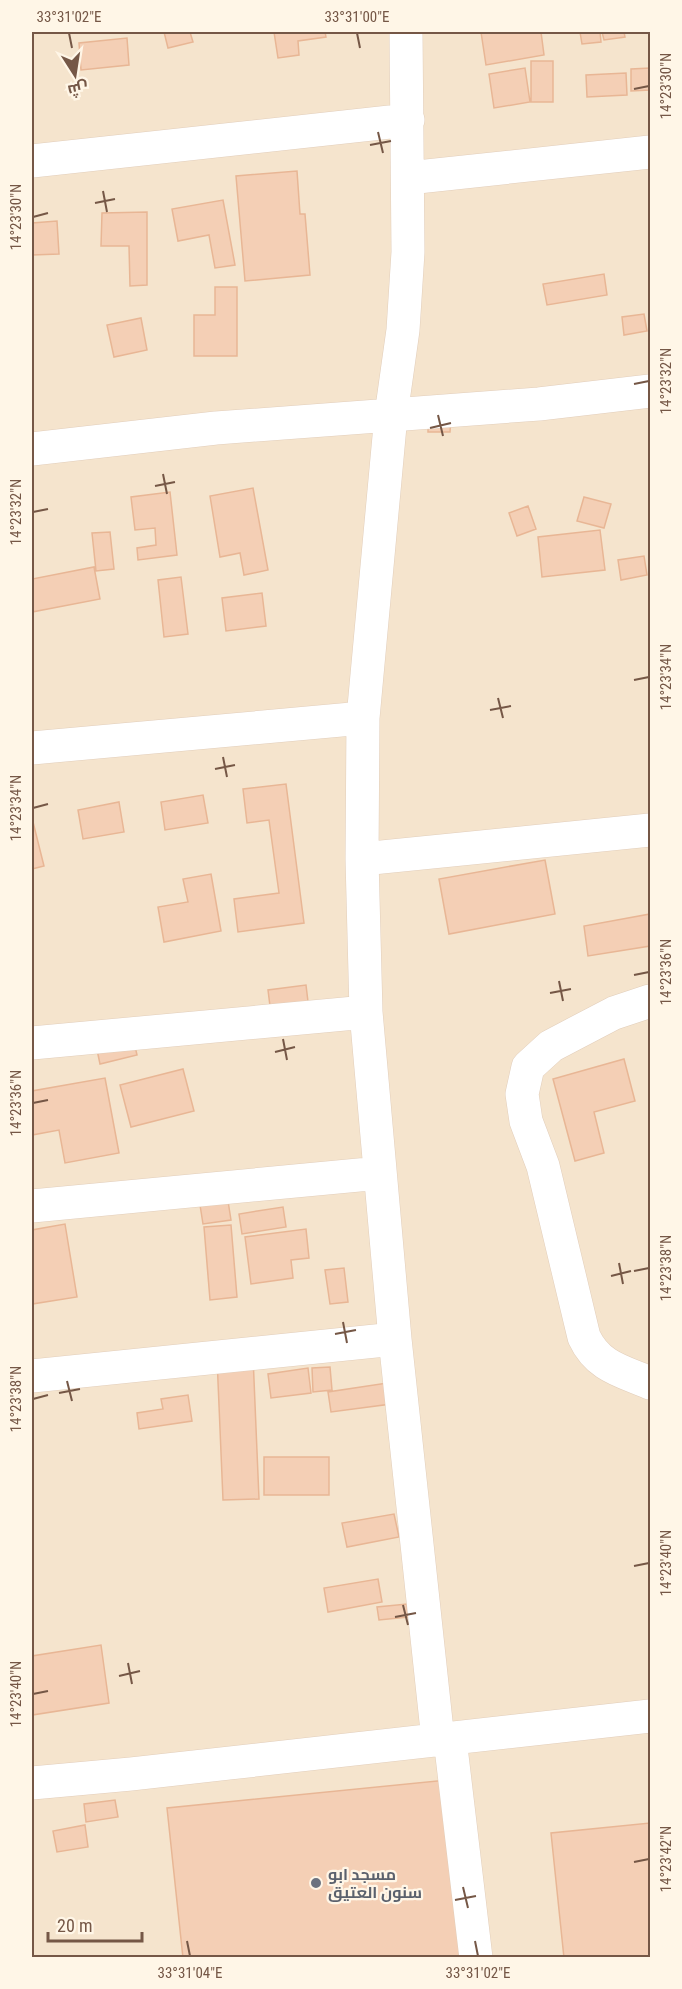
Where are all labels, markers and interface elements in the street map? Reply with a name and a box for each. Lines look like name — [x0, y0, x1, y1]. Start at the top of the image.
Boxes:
text: 33°31'02"E — [37, 8, 101, 26]
text: 33°31'00"E — [325, 8, 389, 26]
north arrow — [45, 45, 105, 105]
text: 14°23'30"N — [657, 53, 675, 119]
text: ش — [66, 78, 90, 101]
text: 14°23'30"N — [7, 184, 25, 250]
text: 14°23'32"N — [657, 348, 675, 414]
text: 14°23'32"N — [7, 479, 25, 545]
text: 14°23'34"N — [657, 644, 675, 710]
text: 14°23'34"N — [7, 775, 25, 841]
text: 14°23'36"N — [657, 939, 675, 1005]
text: 14°23'36"N — [7, 1070, 25, 1136]
text: 14°23'38"N — [657, 1235, 675, 1301]
text: 14°23'38"N — [7, 1366, 25, 1432]
text: 14°23'40"N — [657, 1530, 675, 1596]
text: 14°23'40"N — [7, 1661, 25, 1727]
text: 14°23'42"N — [657, 1826, 675, 1892]
place label: مسجد ابو سنون العتيق — [328, 1865, 422, 1902]
marker: مسجد ابو سنون العتيق — [309, 1876, 323, 1890]
scale bar — [48, 1905, 142, 1943]
text: 20 m — [57, 1915, 92, 1936]
text: 33°31'04"E — [158, 1964, 222, 1982]
text: 33°31'02"E — [446, 1964, 510, 1982]

